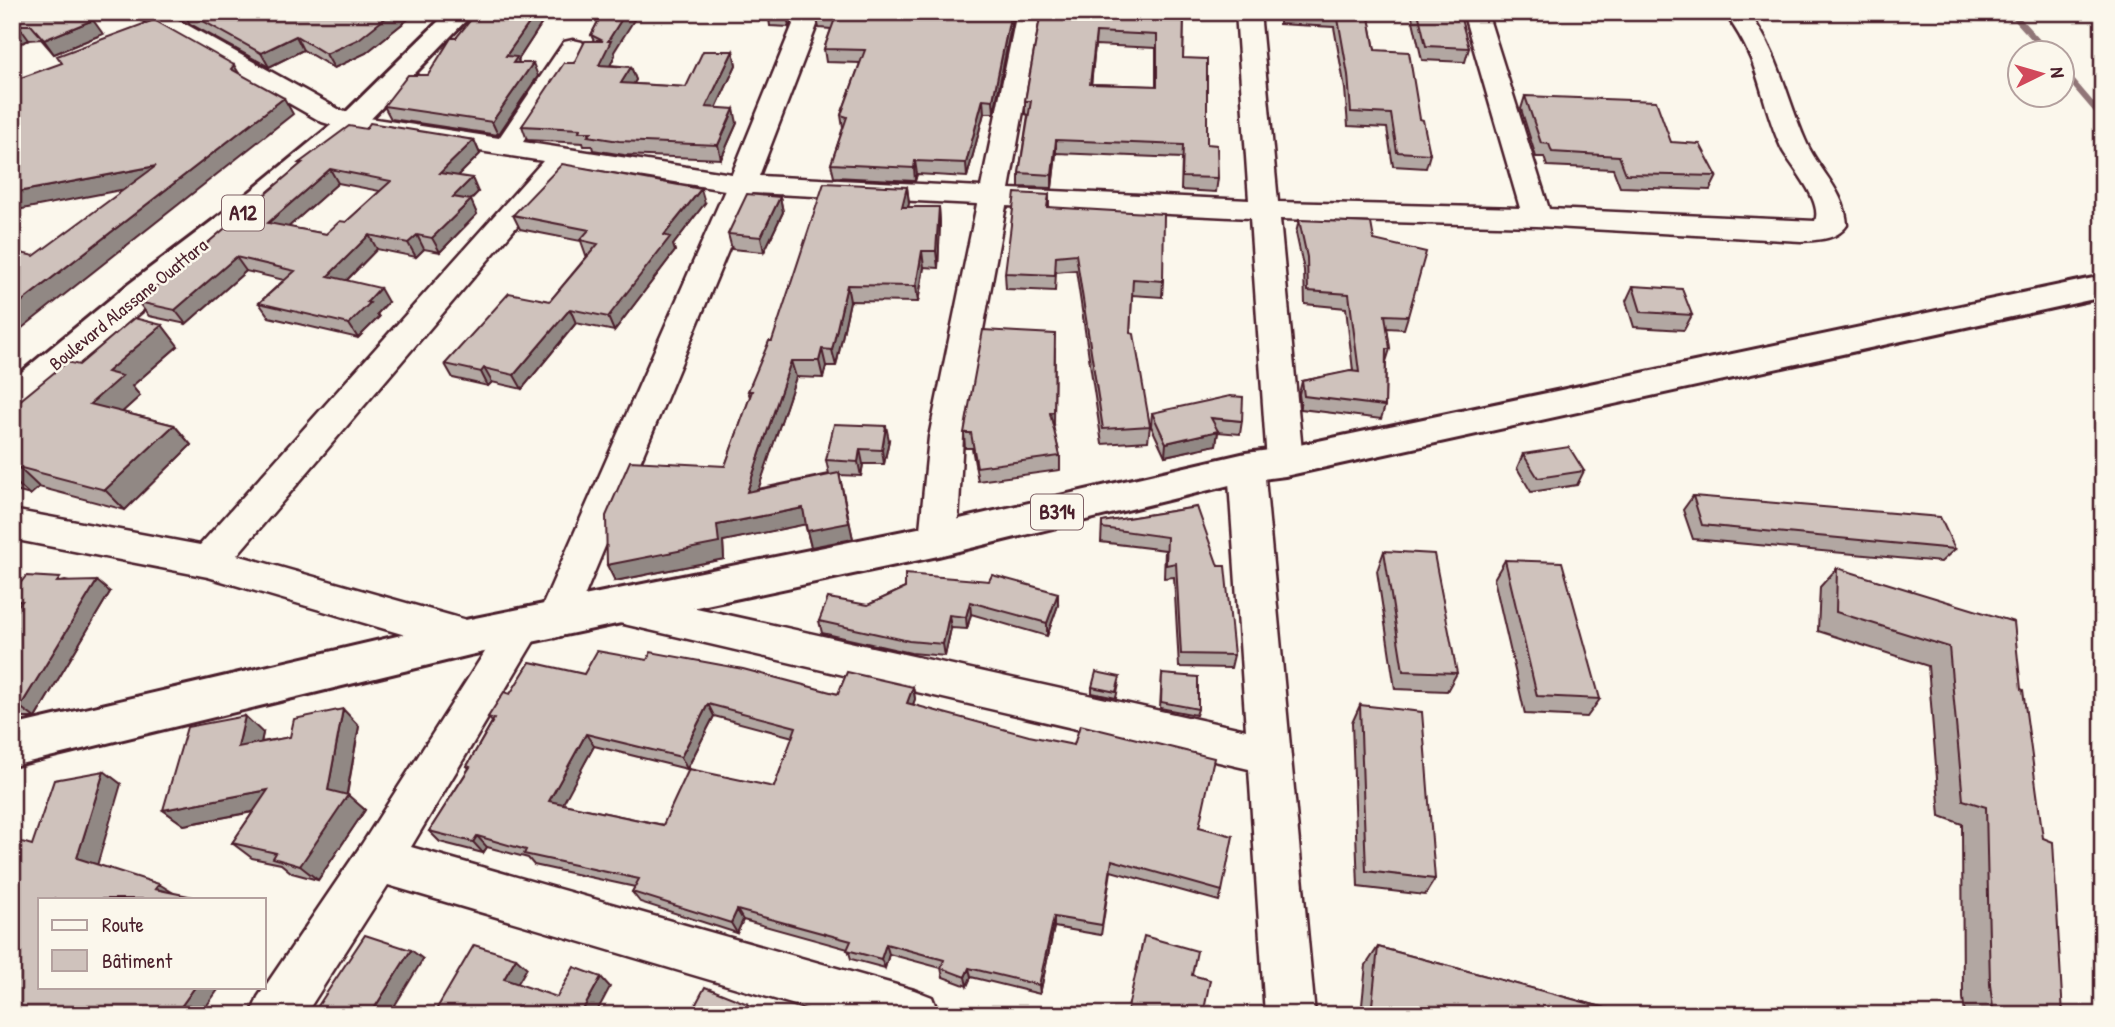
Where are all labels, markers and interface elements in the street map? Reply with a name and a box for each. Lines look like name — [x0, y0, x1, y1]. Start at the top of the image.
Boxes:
north arrow — [2007, 38, 2076, 108]
text: N — [2045, 66, 2071, 79]
road number: A12 — [222, 196, 264, 230]
street label: Boulevard Alassane Ouattara — [43, 232, 213, 376]
road number: B314 — [1031, 494, 1083, 530]
legend — [38, 898, 266, 988]
text: Route — [102, 910, 144, 939]
text: Bâtiment — [102, 946, 173, 975]

